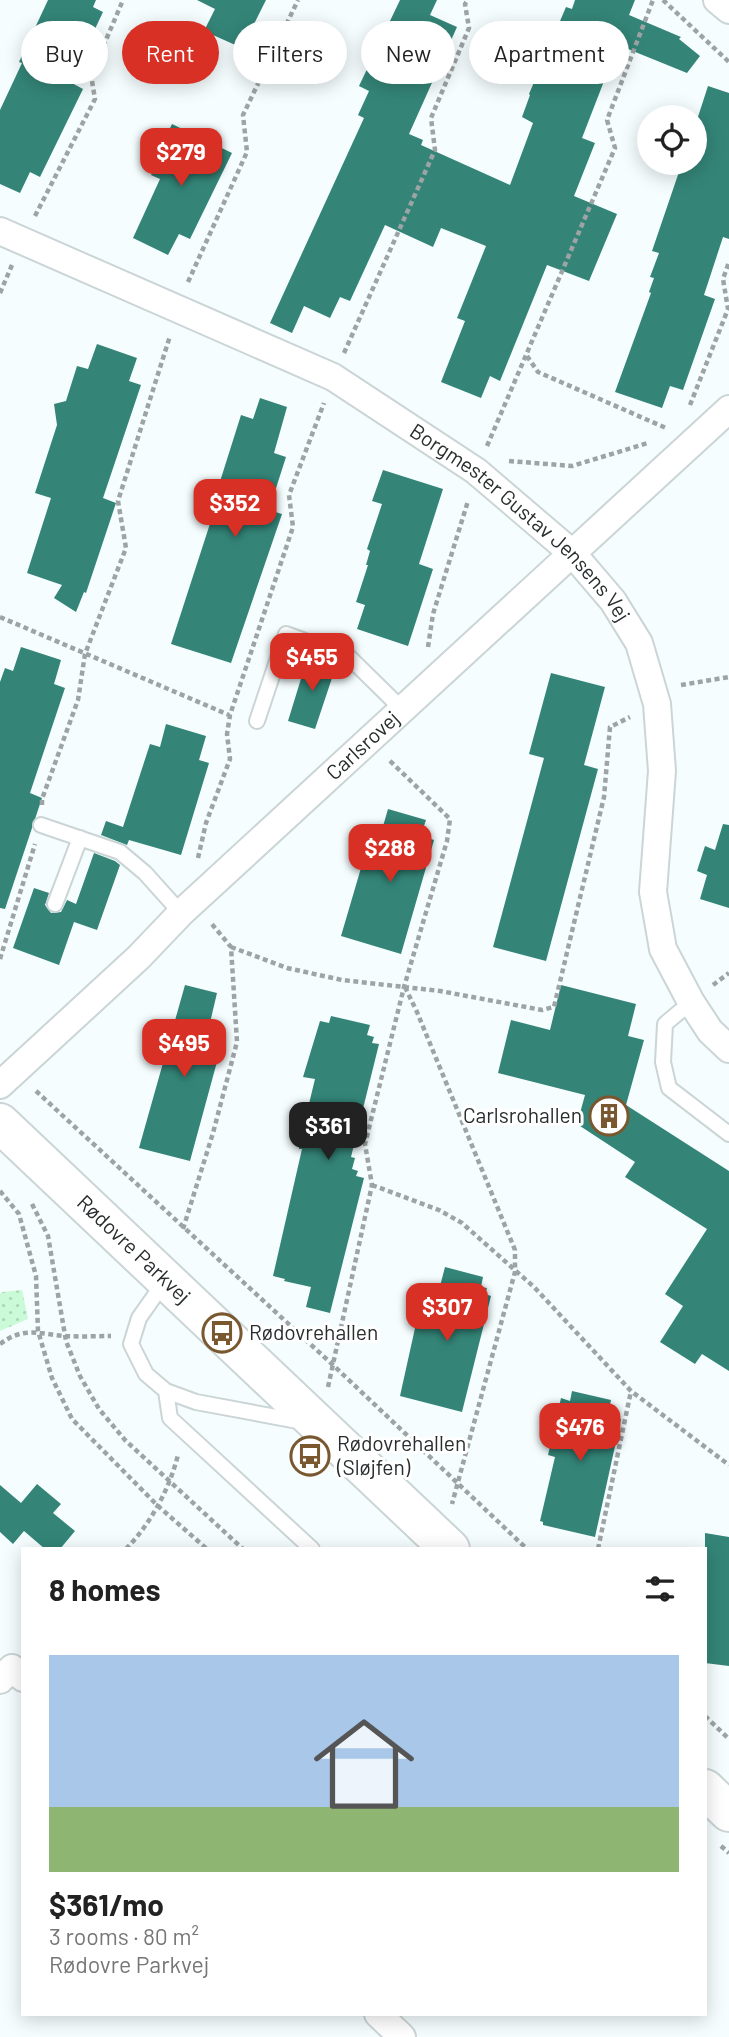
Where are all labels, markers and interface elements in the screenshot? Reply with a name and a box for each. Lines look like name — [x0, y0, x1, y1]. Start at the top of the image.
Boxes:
chip: Buy — [21, 21, 108, 84]
chip: Rent — [122, 21, 219, 84]
chip: Filters — [233, 21, 347, 84]
chip: New — [361, 21, 455, 84]
chip: Apartment — [469, 21, 629, 84]
map controls — [637, 105, 707, 175]
button: locate — [637, 105, 707, 175]
pin: $279 — [140, 128, 222, 188]
text: $279 — [156, 137, 206, 165]
street label: Borgmester Gustav Jensens Vej — [406, 417, 636, 625]
pin: $352 — [194, 480, 276, 539]
text: $352 — [210, 488, 260, 516]
pin: $455 — [271, 634, 353, 693]
text: $455 — [286, 642, 338, 670]
street label: Carlsrovej — [320, 705, 404, 784]
pin: $288 — [349, 824, 431, 884]
text: $288 — [365, 833, 415, 861]
pin: $495 — [143, 1020, 225, 1079]
text: $495 — [158, 1028, 210, 1056]
building icon: Carlsrohallen — [588, 1095, 630, 1137]
pin: $361 — [287, 1102, 369, 1162]
place label: Carlsrohallen — [463, 1102, 582, 1127]
text: $361 — [305, 1111, 351, 1139]
street label: Rødovre Parkvej — [73, 1189, 196, 1308]
pin: $307 — [406, 1284, 488, 1343]
text: $307 — [422, 1292, 472, 1320]
bus stop icon: Rødovrehallen — [201, 1312, 243, 1354]
place label: Rødovrehallen — [249, 1319, 378, 1344]
pin: $476 — [539, 1404, 621, 1463]
text: $476 — [555, 1412, 605, 1440]
place label: Rødovrehallen (Sløjfen) — [336, 1430, 466, 1479]
bus stop icon: Rødovrehallen (Sløjfen) — [289, 1435, 331, 1477]
icon: filters — [641, 1570, 679, 1608]
text: 8 homes — [49, 1571, 160, 1607]
icon: home — [301, 1701, 427, 1827]
text: $361/mo — [49, 1886, 164, 1922]
text: 3 rooms · 80 m² — [49, 1922, 199, 1950]
text: Rødovre Parkvej — [49, 1950, 209, 1978]

